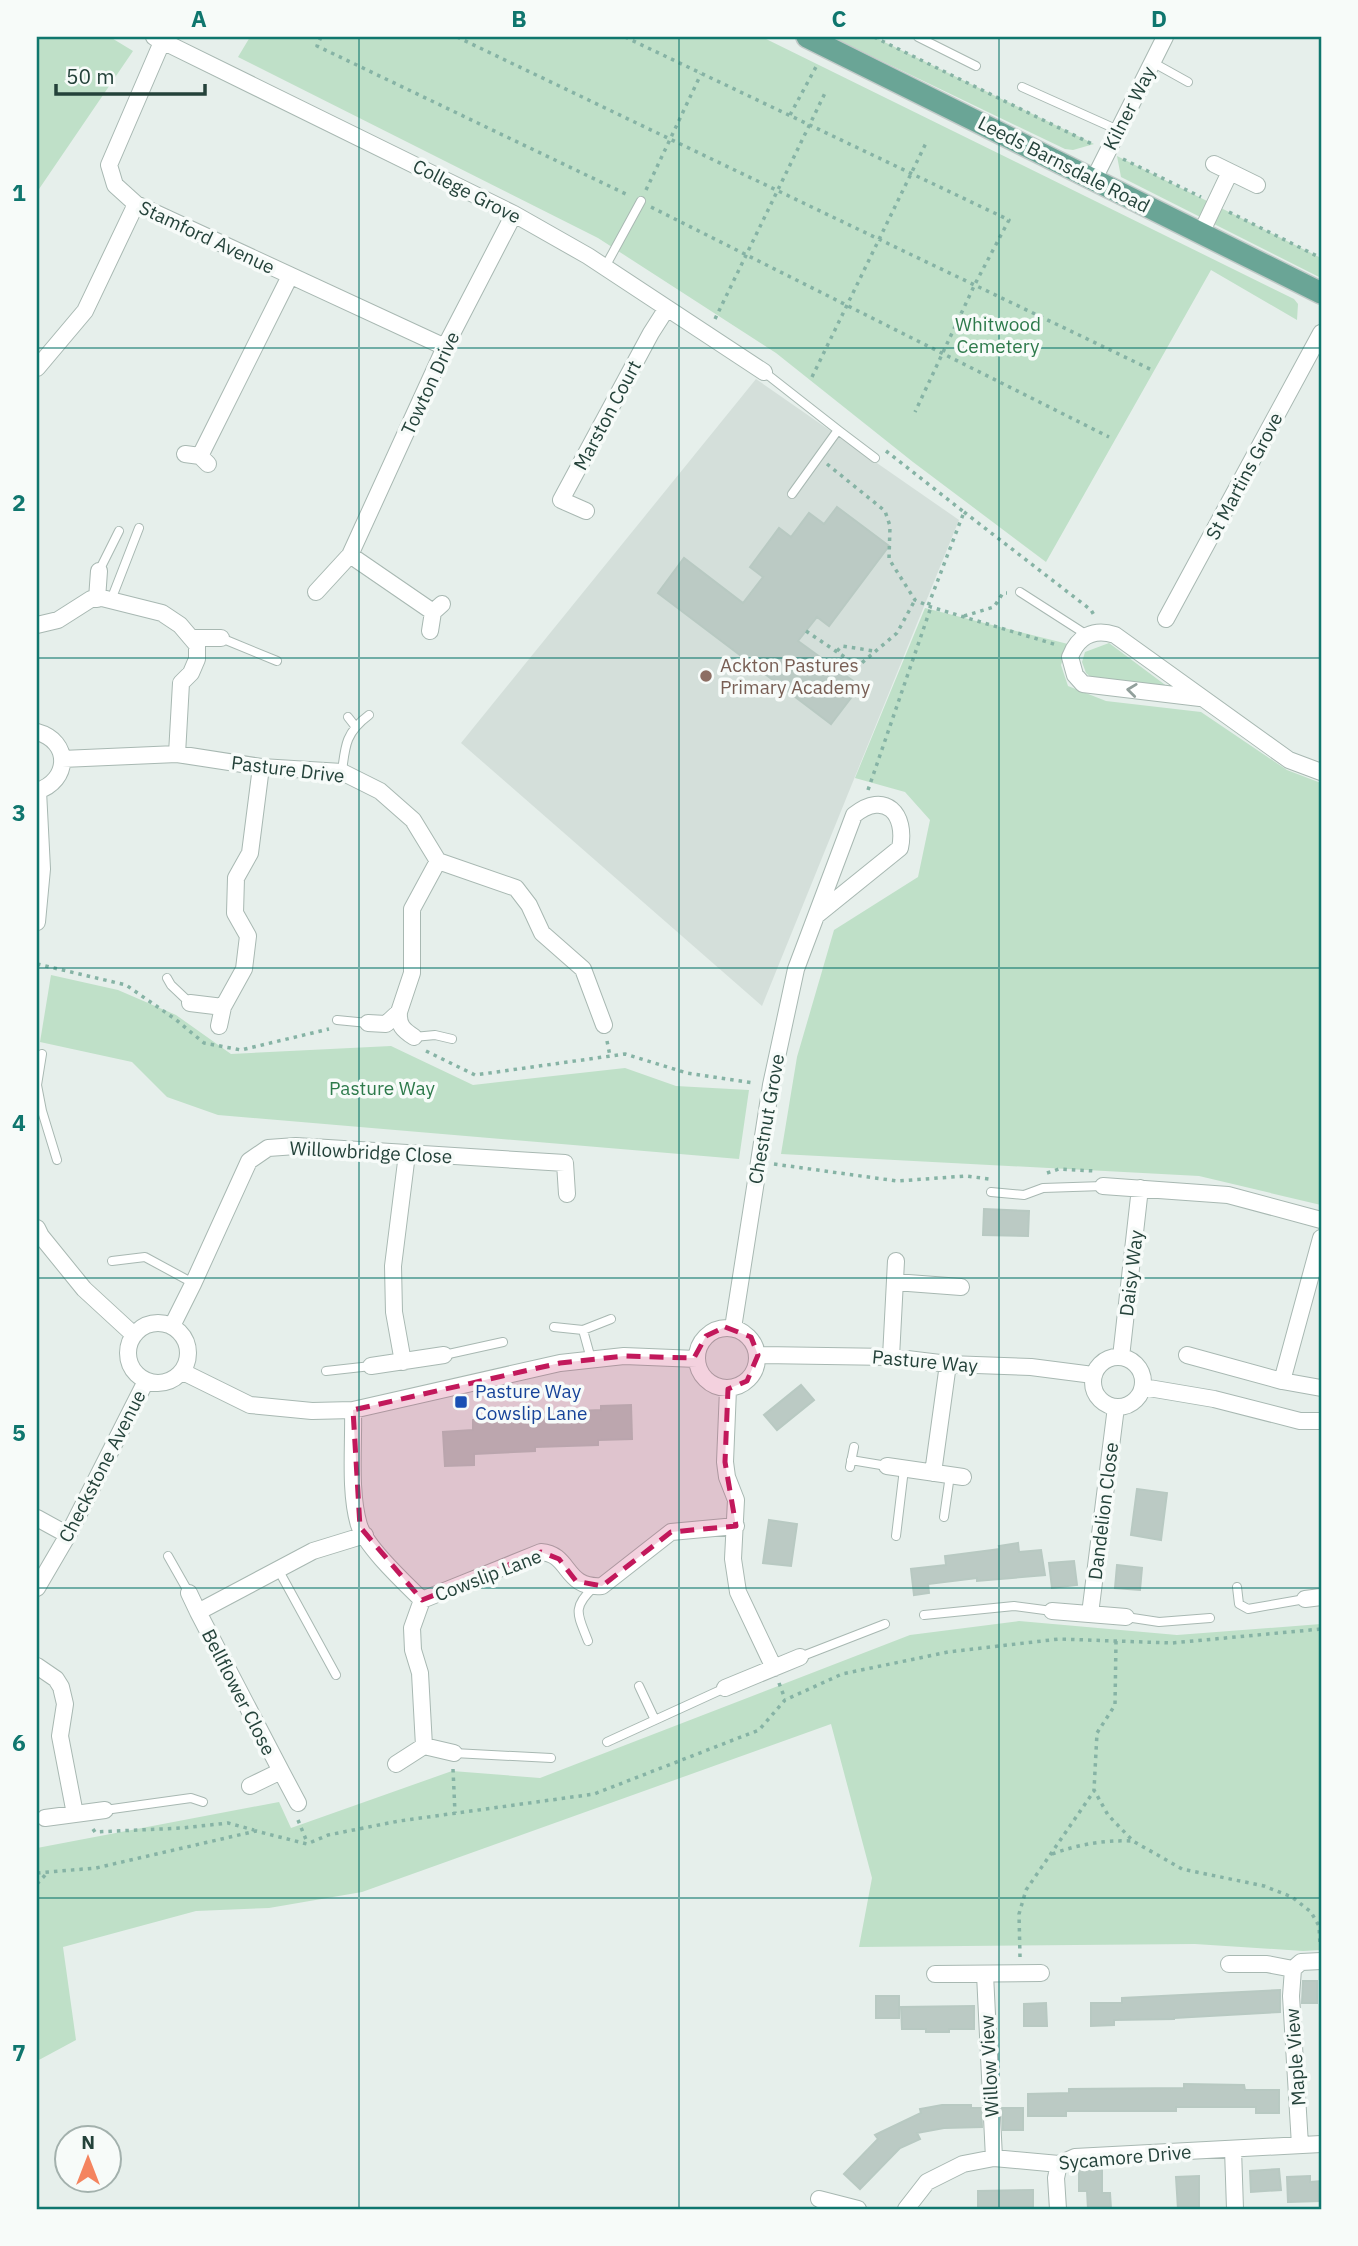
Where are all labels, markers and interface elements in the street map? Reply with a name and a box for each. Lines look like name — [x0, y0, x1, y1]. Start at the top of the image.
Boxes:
text: A — [191, 3, 207, 33]
text: B — [511, 3, 527, 33]
text: C — [832, 3, 847, 33]
text: D — [1151, 3, 1167, 33]
scale bar — [56, 52, 205, 96]
text: 50 m — [66, 62, 115, 90]
street label: Kilner Way — [1098, 62, 1161, 154]
street label: Leeds Barnsdale Road — [974, 110, 1154, 218]
street label: College Grove — [409, 153, 525, 229]
text: 1 — [12, 177, 26, 207]
street label: Stamford Avenue — [135, 195, 279, 279]
park label: Whitwood Cemetery — [955, 312, 1041, 358]
street label: Towton Drive — [396, 327, 464, 439]
street label: Marston Court — [568, 356, 646, 474]
street label: St Martins Grove — [1200, 408, 1288, 544]
text: 2 — [12, 487, 26, 517]
place label: Ackton Pastures Primary Academy — [720, 653, 871, 699]
marker: Ackton Pastures Primary Academy — [698, 668, 714, 684]
one-way arrow — [1126, 682, 1138, 697]
street label: Pasture Drive — [230, 750, 346, 788]
text: 3 — [12, 797, 26, 827]
street label: Chestnut Grove — [743, 1052, 789, 1186]
park label: Pasture Way — [329, 1076, 436, 1100]
text: 4 — [12, 1107, 26, 1137]
street label: Willowbridge Close — [289, 1136, 453, 1168]
street label: Daisy Way — [1114, 1228, 1148, 1318]
street label: Pasture Way — [871, 1344, 979, 1378]
place label: Pasture Way Cowslip Lane — [475, 1379, 587, 1425]
street label: Checkstone Avenue — [53, 1386, 151, 1546]
marker: Pasture Way Cowslip Lane — [453, 1394, 469, 1410]
text: 5 — [12, 1417, 26, 1447]
street label: Dandelion Close — [1083, 1441, 1123, 1581]
street label: Cowslip Lane — [431, 1544, 545, 1606]
street label: Bellflower Close — [197, 1625, 281, 1759]
text: 6 — [12, 1727, 26, 1757]
street label: Maple View — [1280, 2007, 1310, 2107]
street label: Willow View — [974, 2014, 1004, 2118]
text: 7 — [12, 2037, 26, 2067]
north arrow — [52, 2124, 122, 2194]
text: N — [81, 2130, 95, 2154]
street label: Sycamore Drive — [1058, 2139, 1192, 2175]

